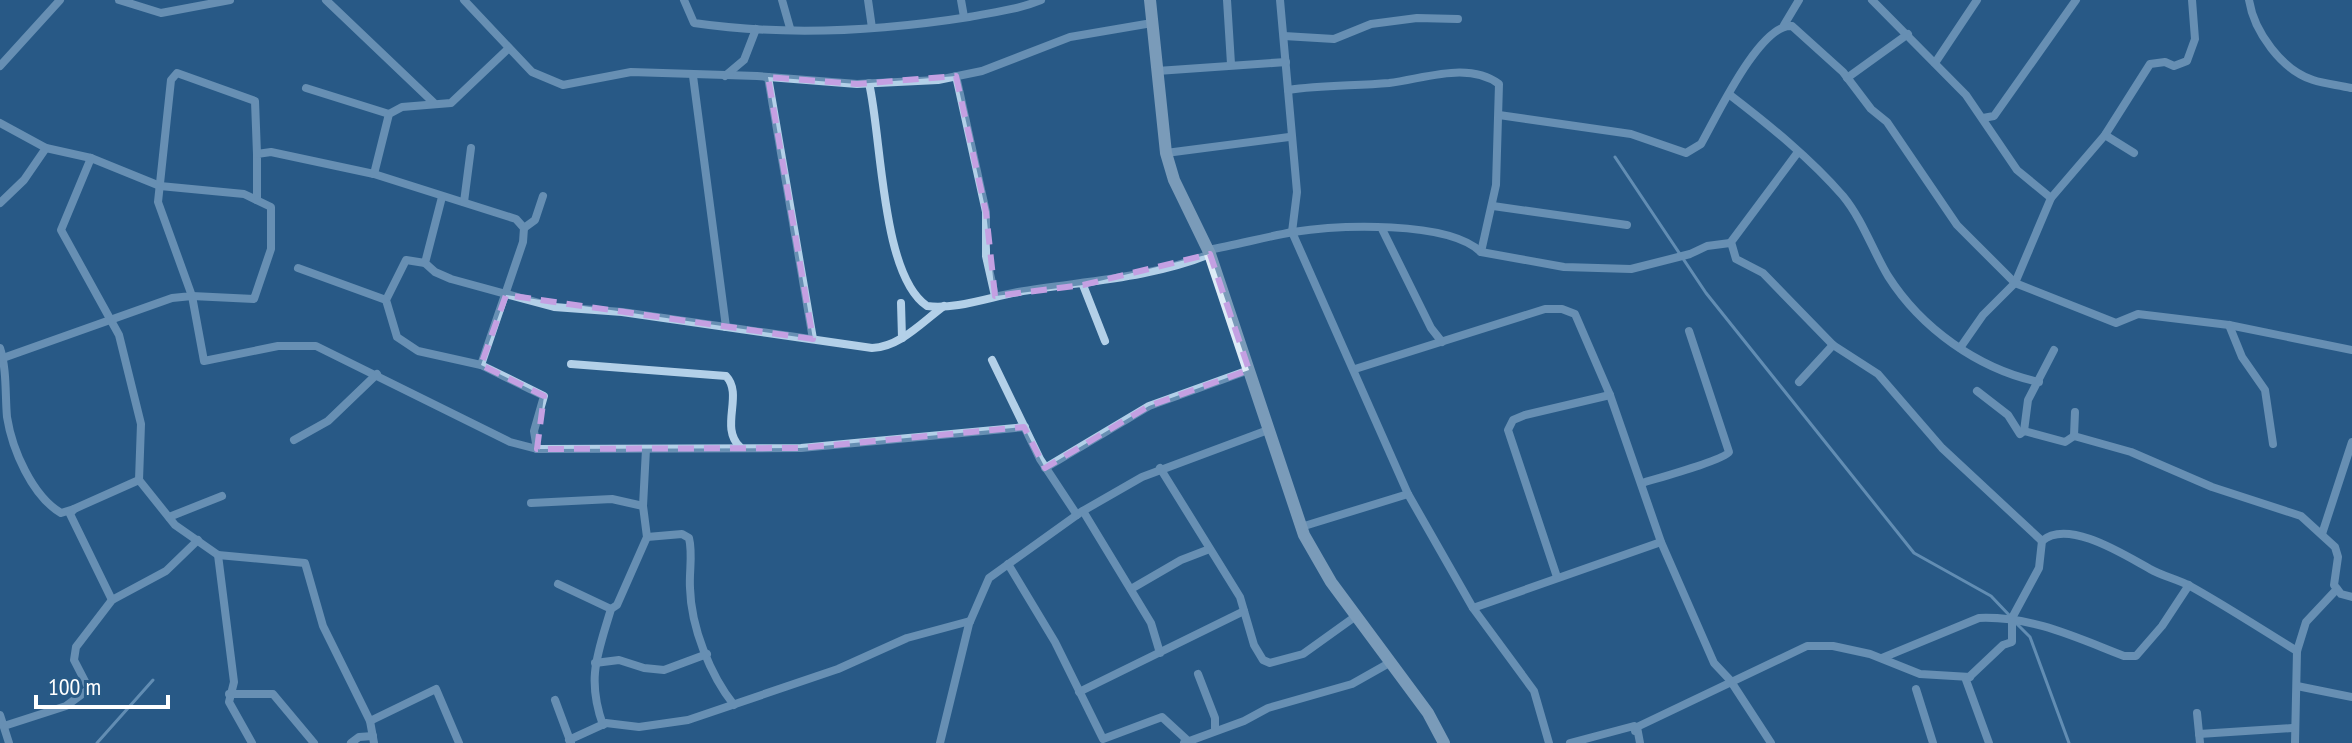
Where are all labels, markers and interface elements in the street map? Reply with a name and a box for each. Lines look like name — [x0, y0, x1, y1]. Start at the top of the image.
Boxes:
scale bar — [36, 659, 168, 709]
text: 100 m — [48, 671, 101, 702]

